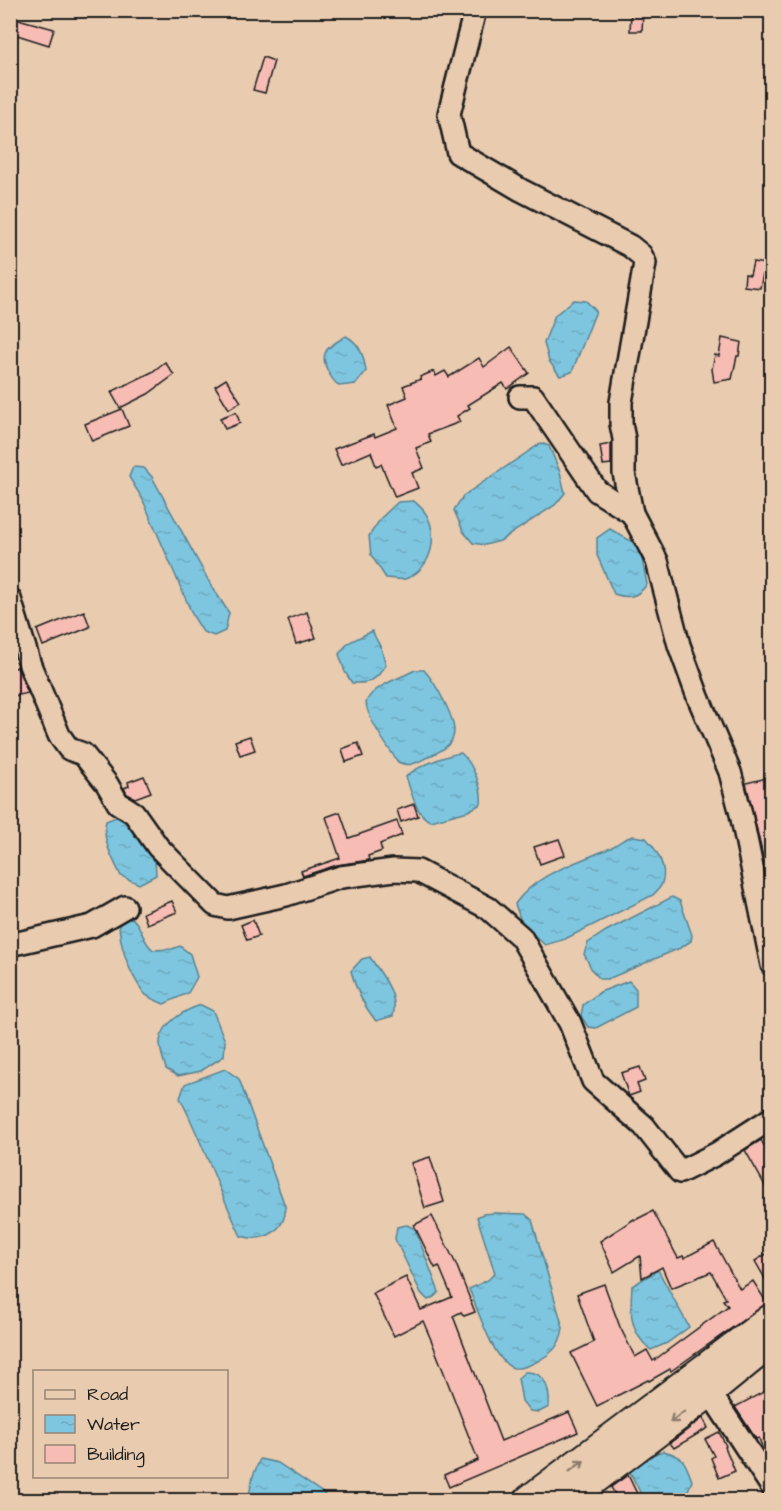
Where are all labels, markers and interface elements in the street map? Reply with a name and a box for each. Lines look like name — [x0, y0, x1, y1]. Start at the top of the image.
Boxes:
legend — [33, 1370, 228, 1478]
text: Road — [87, 1382, 128, 1407]
one-way arrow — [669, 1410, 685, 1423]
text: Water — [87, 1412, 140, 1437]
text: Building — [87, 1442, 145, 1468]
one-way arrow — [569, 1460, 585, 1472]

